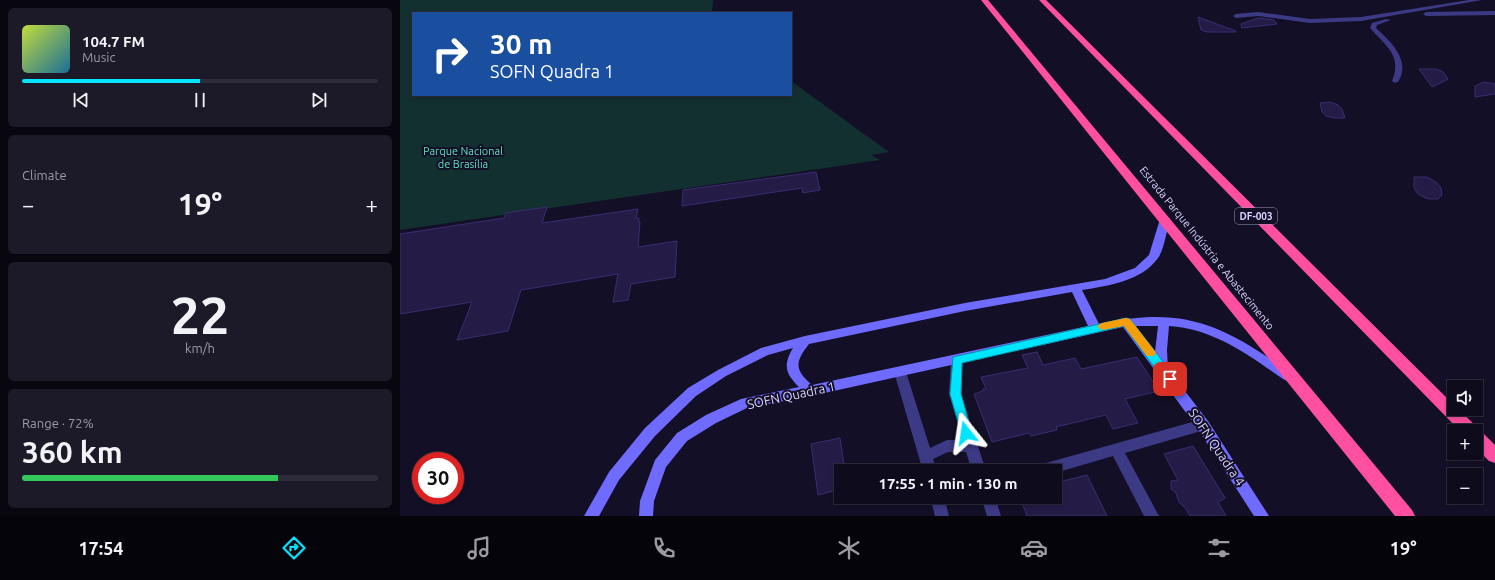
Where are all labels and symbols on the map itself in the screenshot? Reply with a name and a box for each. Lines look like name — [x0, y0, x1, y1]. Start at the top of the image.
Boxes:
park label: Parque Nacional de Brasília — [423, 145, 503, 170]
street label: Estrada Parque Indústria e Abastecimento — [1137, 164, 1277, 332]
road number: DF-003 — [1235, 208, 1277, 224]
pin — [1153, 362, 1187, 396]
street label: SOFN Quadra 1 — [746, 379, 837, 412]
street label: SOFN Quadra 4 — [1185, 406, 1248, 489]
position arrow — [945, 412, 987, 454]
speed limit sign: 30 — [412, 452, 464, 504]

